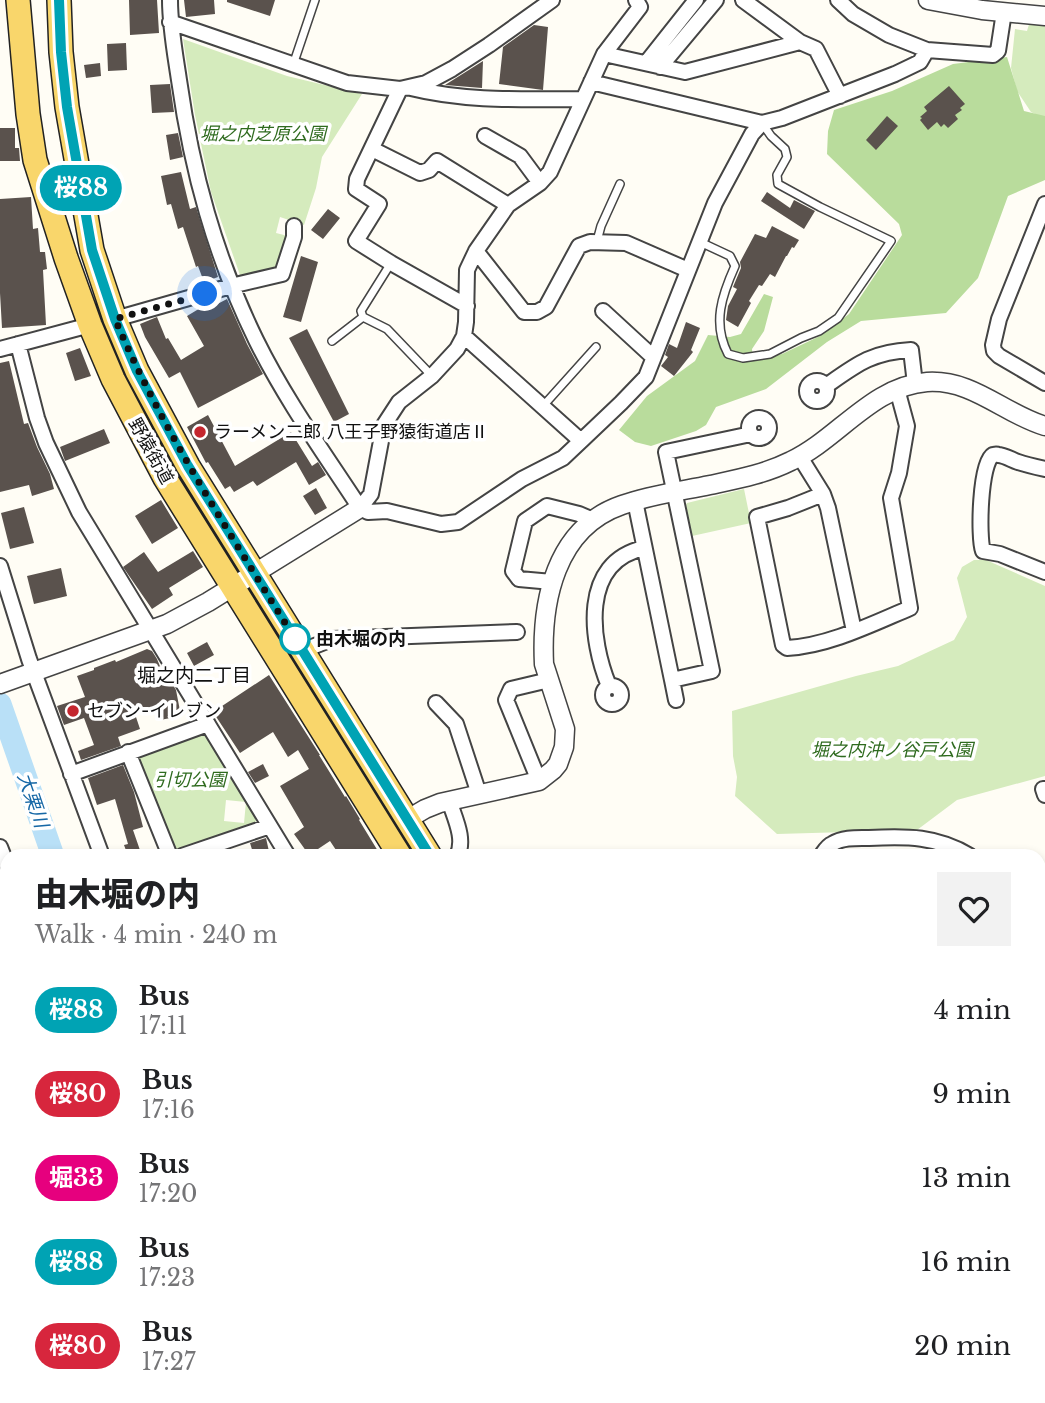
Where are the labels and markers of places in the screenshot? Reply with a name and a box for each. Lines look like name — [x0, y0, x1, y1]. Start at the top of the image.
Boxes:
place label: ラーメン二郎 八王子野猿街道店Ⅱ — [214, 421, 488, 443]
marker: ラーメン二郎 八王子野猿街道店Ⅱ — [192, 424, 208, 440]
marker: 由木堀の内 — [280, 624, 310, 654]
place label: 由木堀の内 — [316, 628, 406, 650]
place label: セブン-イレブン — [87, 700, 221, 722]
marker: セブン-イレブン — [65, 703, 81, 719]

